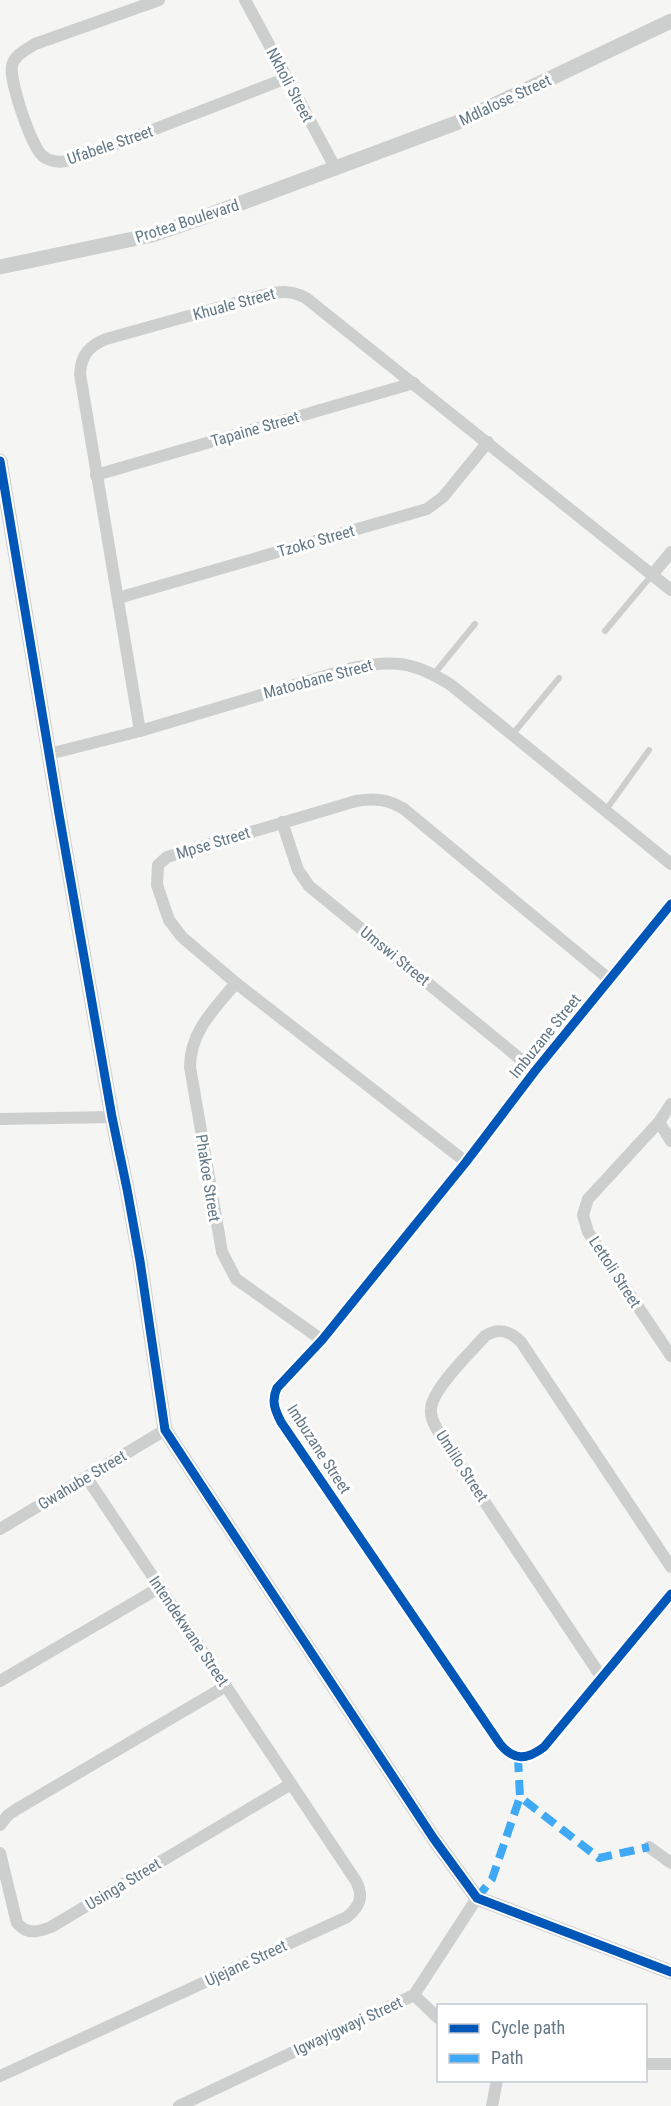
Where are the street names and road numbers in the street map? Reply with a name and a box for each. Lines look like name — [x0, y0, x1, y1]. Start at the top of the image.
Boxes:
street label: Nkholi Street — [263, 45, 318, 126]
street label: Mdlalose Street — [456, 70, 554, 130]
street label: Ufabele Street — [65, 121, 156, 169]
street label: Protea Boulevard — [133, 195, 241, 247]
street label: Khuale Street — [191, 284, 277, 324]
street label: Tapaine Street — [209, 407, 301, 451]
street label: Tzoko Street — [275, 521, 357, 561]
street label: Matoobane Street — [261, 655, 375, 703]
street label: Mpse Street — [174, 823, 252, 863]
street label: Umswi Street — [357, 922, 434, 990]
street label: Imbuzane Street — [505, 990, 585, 1082]
street label: Phakoe Street — [192, 1133, 224, 1223]
street label: Lettoli Street — [585, 1233, 645, 1311]
street label: Imbuzane Street — [283, 1401, 355, 1497]
street label: Umlilo Street — [432, 1427, 492, 1505]
street label: Gwahube Street — [34, 1446, 130, 1514]
street label: Intendekwane Street — [145, 1572, 233, 1690]
street label: Usinga Street — [82, 1854, 164, 1914]
street label: Ujejane Street — [202, 1936, 290, 1990]
street label: Igwayigwayi Street — [291, 1992, 406, 2059]

